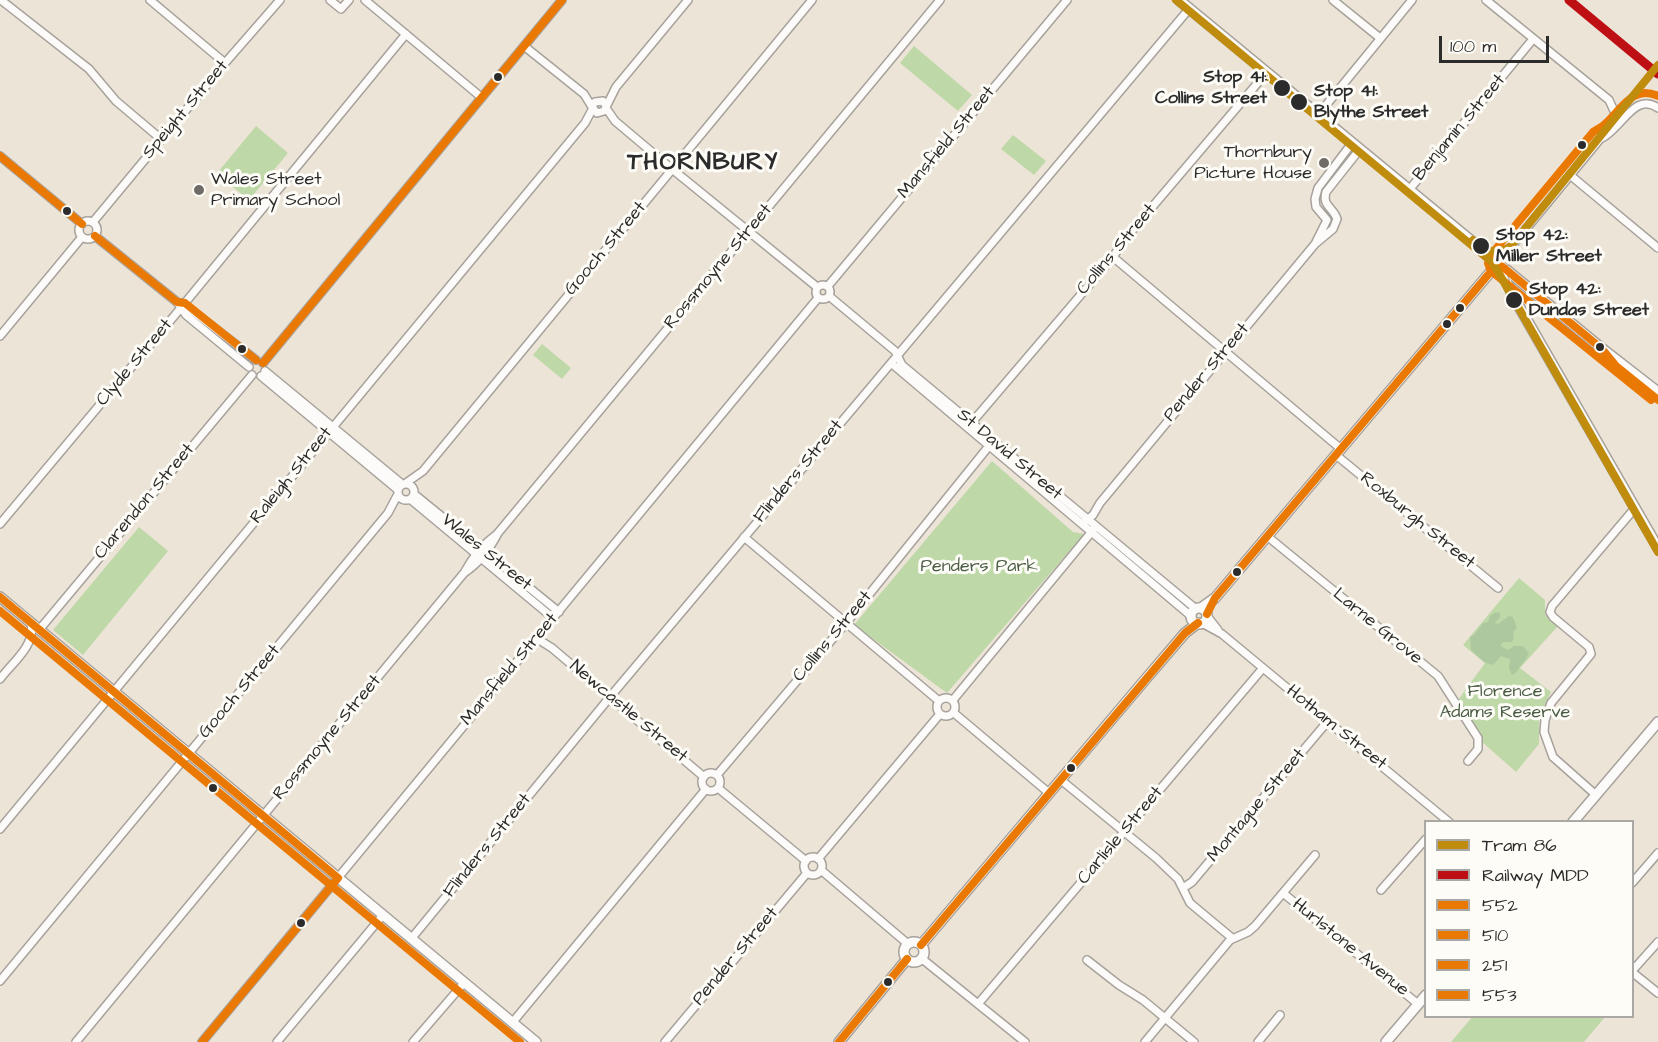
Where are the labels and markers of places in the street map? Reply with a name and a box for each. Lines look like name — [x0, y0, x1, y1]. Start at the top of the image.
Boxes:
place label: Stop 41: Collins Street — [1155, 67, 1267, 110]
unlabelled marker — [492, 71, 504, 83]
marker: Stop 41: Collins Street — [1272, 78, 1292, 98]
place label: Stop 41: Blythe Street — [1314, 81, 1428, 124]
marker: Stop 41: Blythe Street — [1289, 92, 1309, 112]
unlabelled marker — [1576, 139, 1588, 151]
place label: Thornbury Picture House — [1194, 142, 1312, 184]
marker: Thornbury Picture House — [1317, 156, 1331, 170]
place label: Wales Street Primary School — [211, 169, 340, 212]
marker: Wales Street Primary School — [192, 183, 206, 197]
unlabelled marker — [61, 205, 73, 217]
place label: Stop 42: Miller Street — [1496, 225, 1602, 268]
marker: Stop 42: Miller Street — [1471, 236, 1491, 256]
place label: Stop 42: Dundas Street — [1529, 279, 1649, 322]
marker: Stop 42: Dundas Street — [1504, 290, 1524, 310]
unlabelled marker — [1454, 302, 1466, 314]
unlabelled marker — [1441, 318, 1453, 330]
unlabelled marker — [1594, 341, 1606, 353]
unlabelled marker — [236, 343, 248, 355]
unlabelled marker — [1231, 566, 1243, 578]
unlabelled marker — [1065, 762, 1077, 774]
unlabelled marker — [207, 782, 219, 794]
unlabelled marker — [295, 917, 307, 929]
unlabelled marker — [882, 976, 894, 988]

